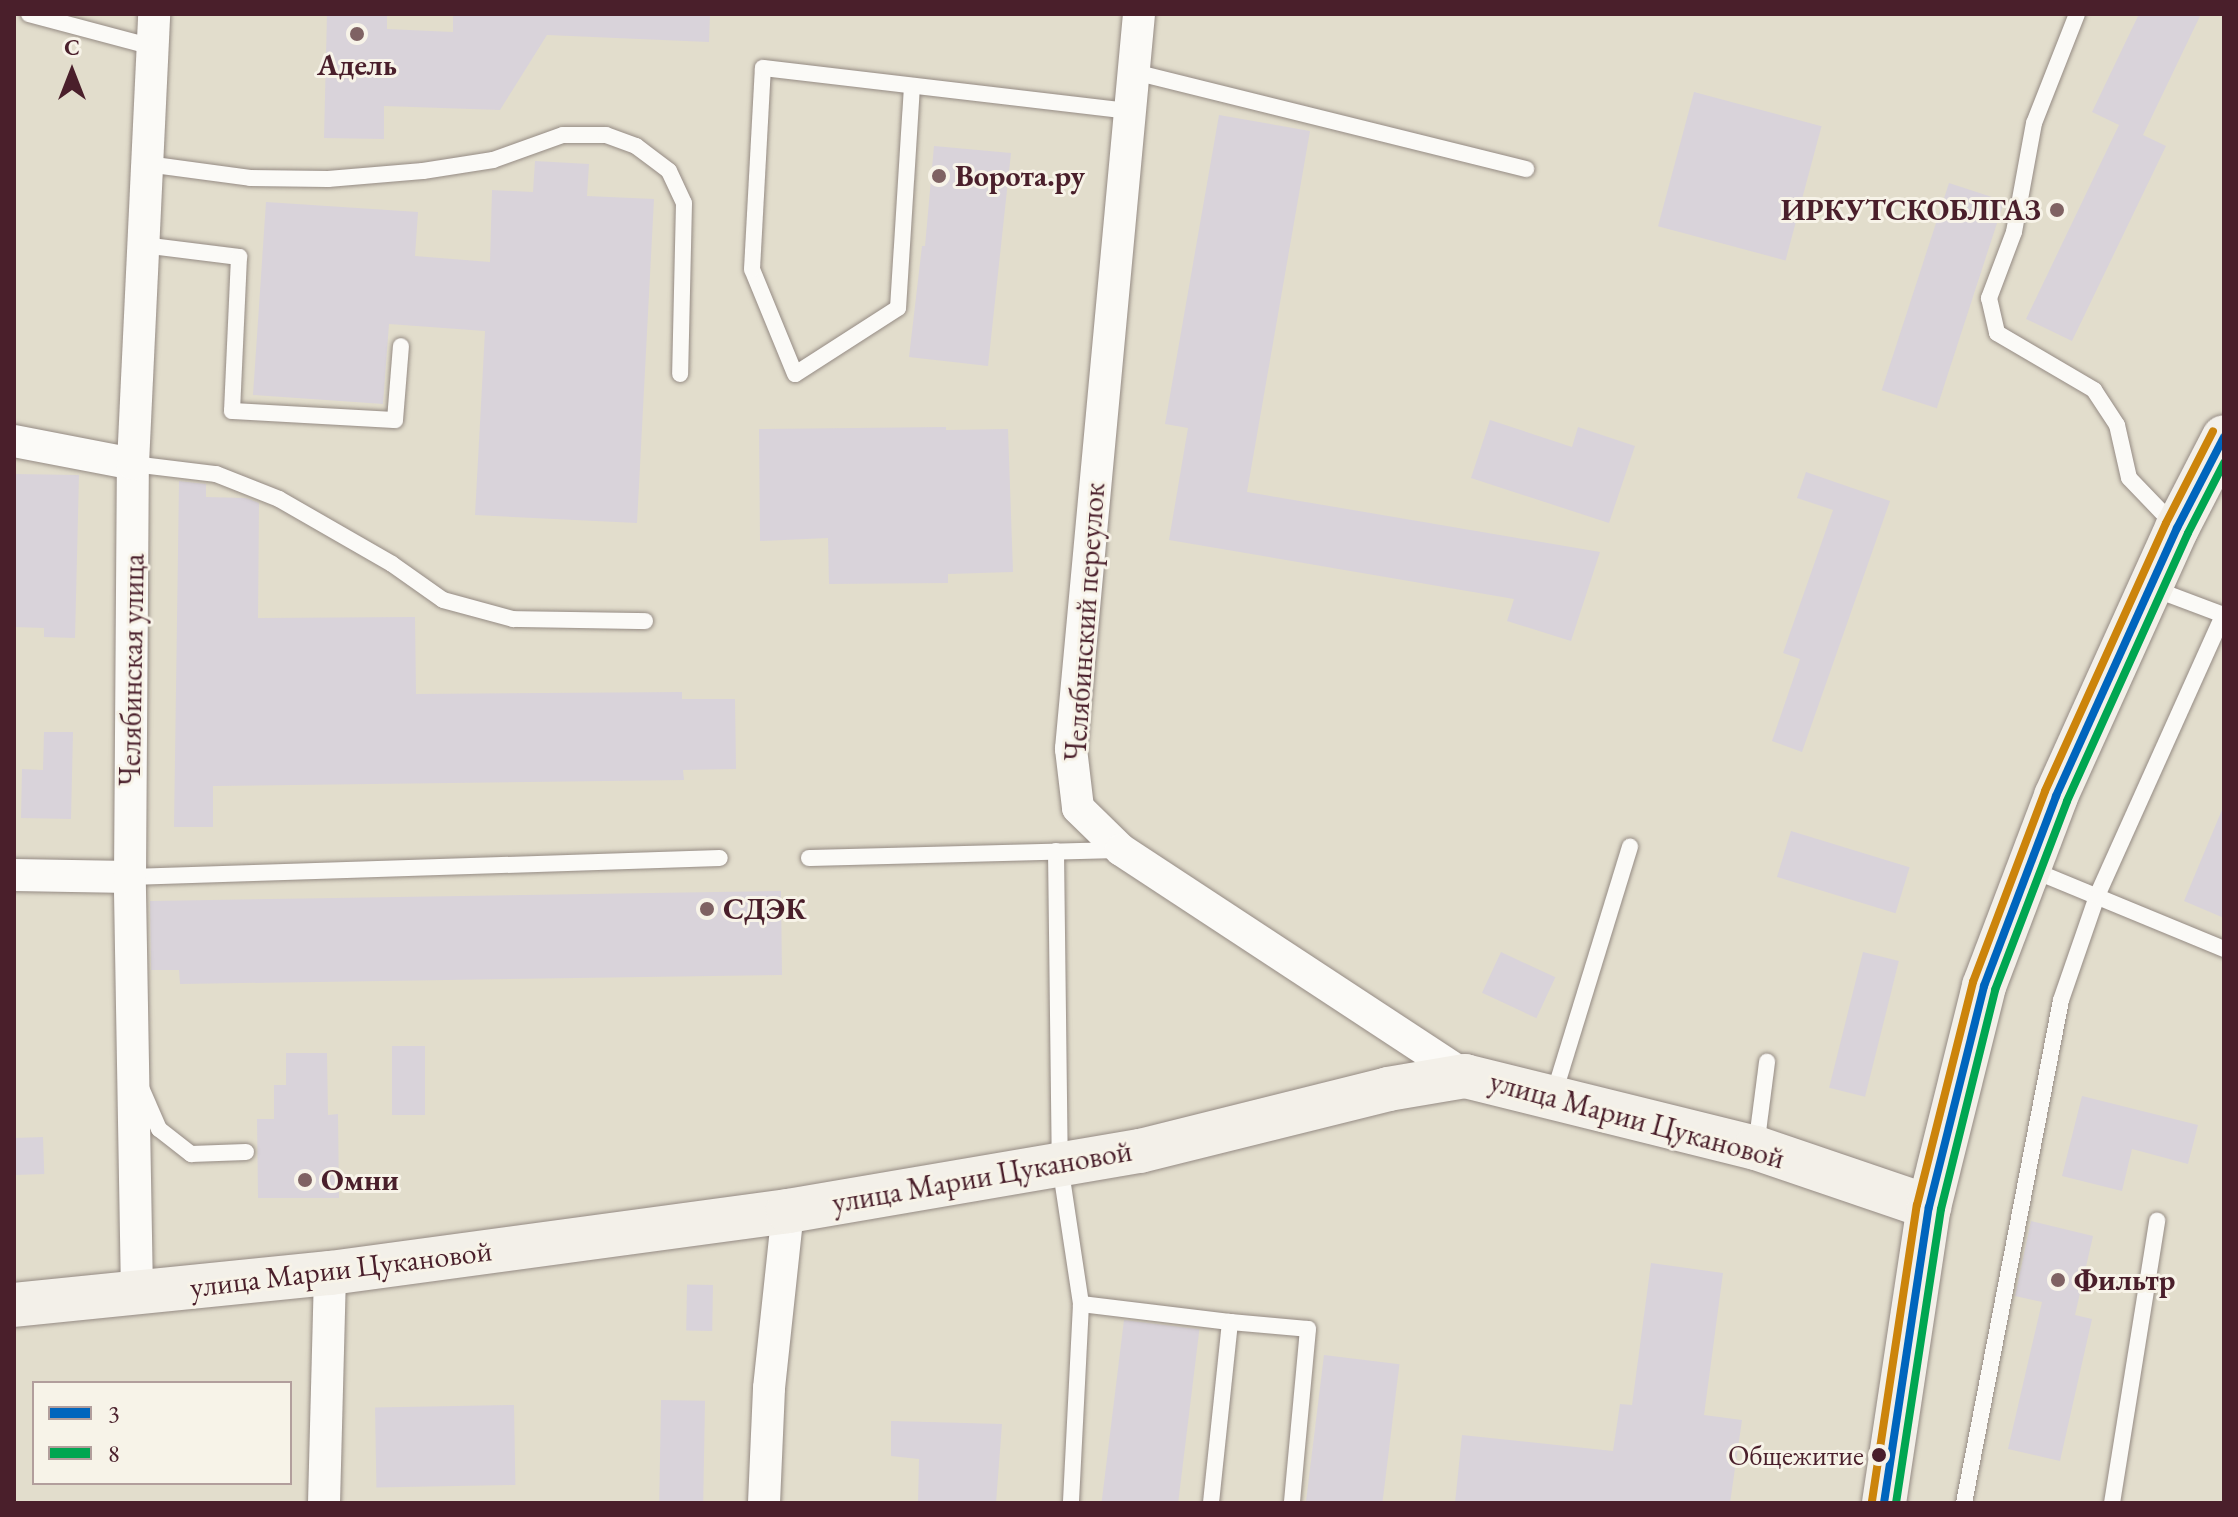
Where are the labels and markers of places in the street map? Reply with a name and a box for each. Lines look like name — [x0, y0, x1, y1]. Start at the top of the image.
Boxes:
marker: Адель — [348, 25, 366, 43]
place label: Адель — [317, 47, 397, 83]
place label: Ворота.ру — [955, 158, 1085, 194]
marker: Ворота.ру — [930, 167, 948, 185]
place label: ИРКУТСКОБЛГАЗ — [1781, 192, 2041, 228]
marker: ИРКУТСКОБЛГАЗ — [2048, 201, 2066, 219]
place label: СДЭК — [723, 891, 806, 927]
marker: СДЭК — [698, 900, 716, 918]
place label: Омни — [321, 1162, 399, 1198]
marker: Омни — [296, 1171, 314, 1189]
place label: Фильтр — [2074, 1262, 2175, 1298]
marker: Фильтр — [2049, 1271, 2067, 1289]
place label: Общежитие — [1728, 1438, 1864, 1472]
marker: Общежитие — [1871, 1447, 1887, 1463]

